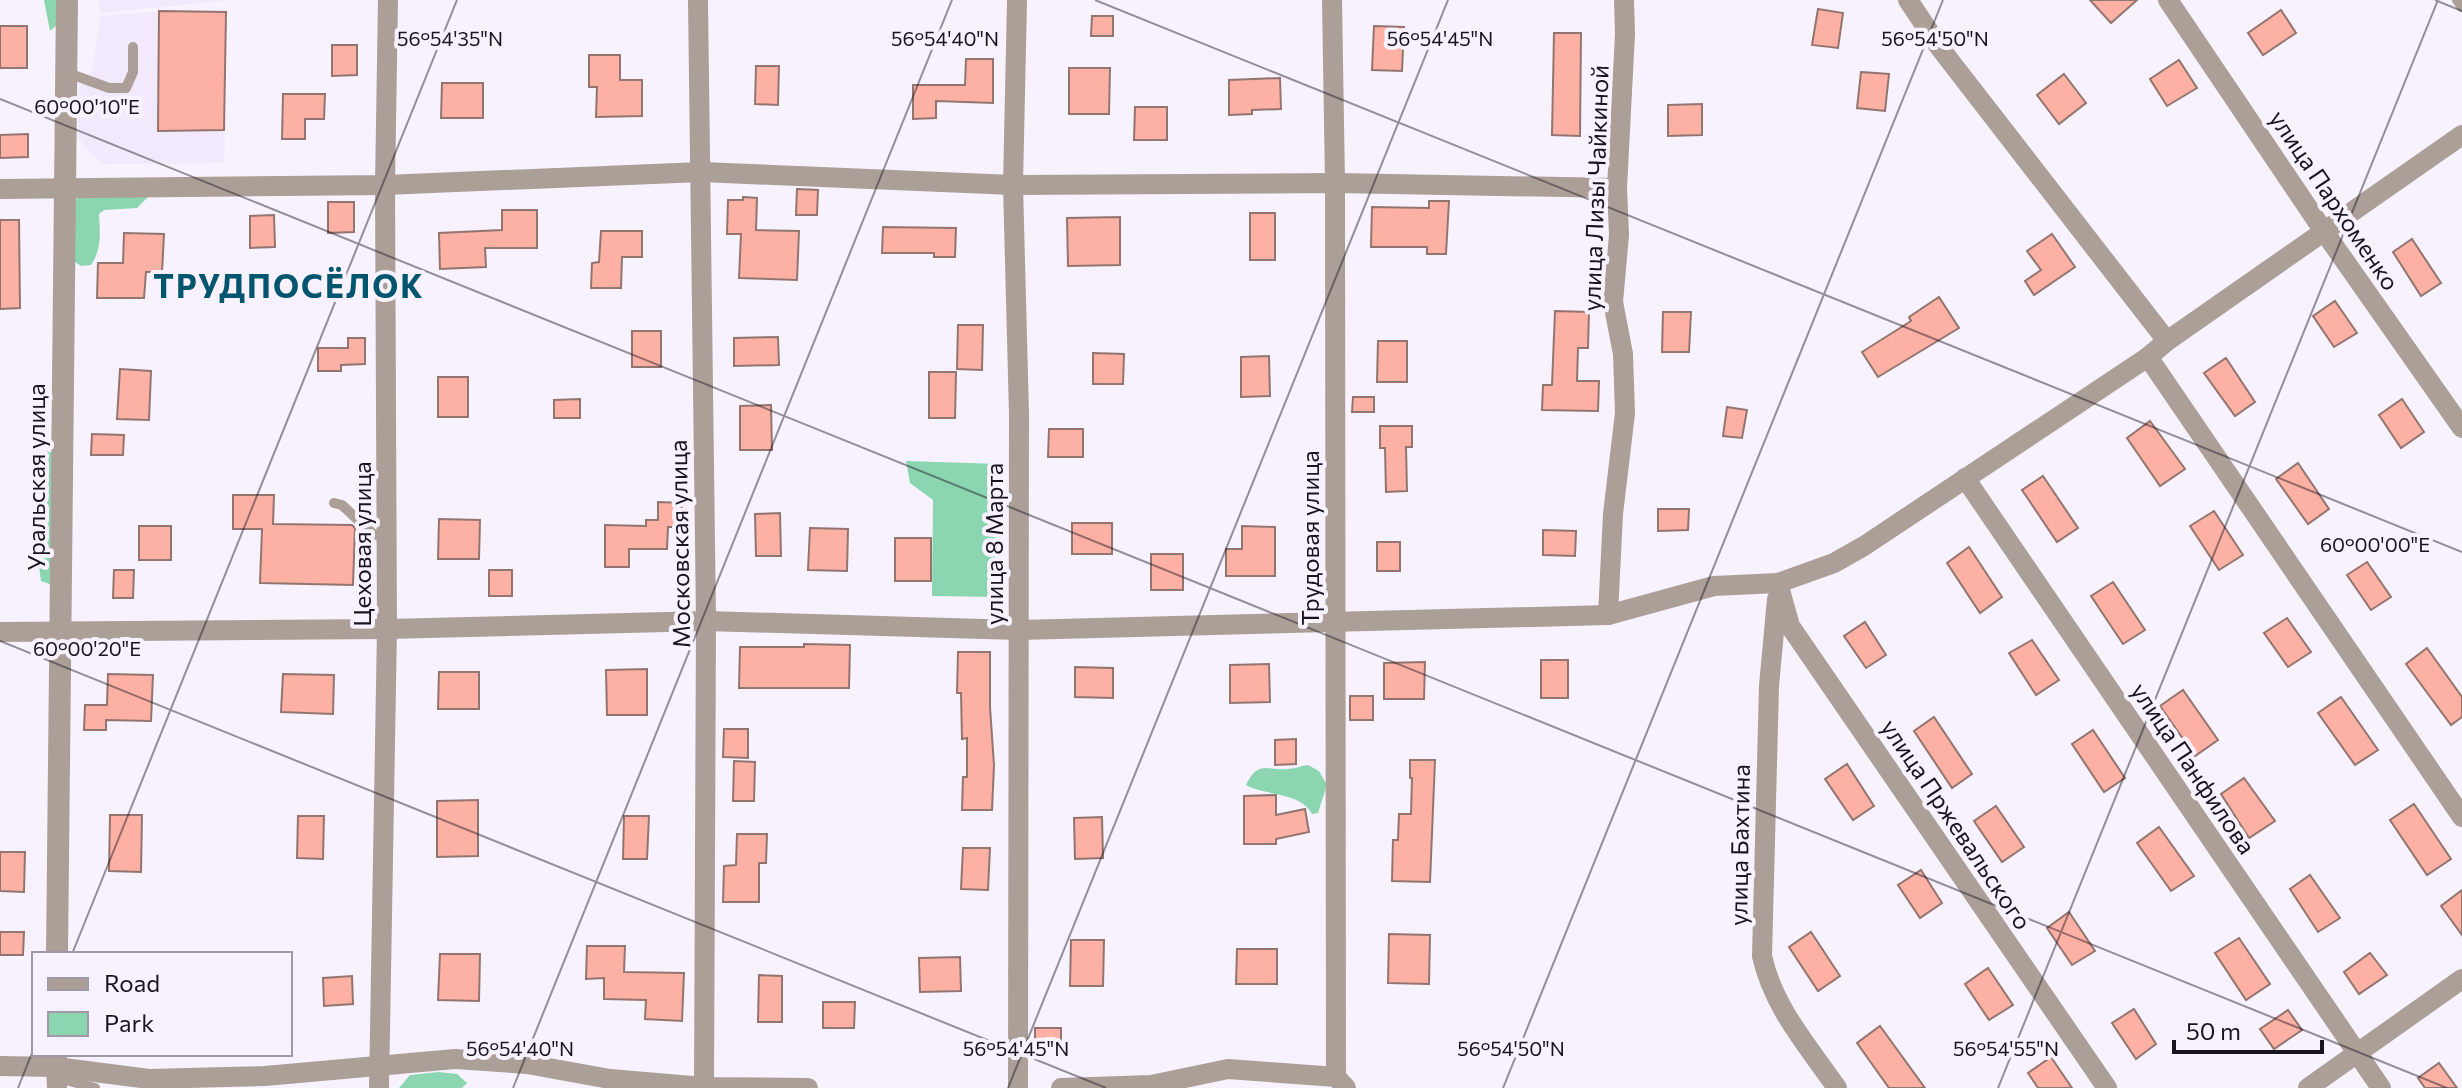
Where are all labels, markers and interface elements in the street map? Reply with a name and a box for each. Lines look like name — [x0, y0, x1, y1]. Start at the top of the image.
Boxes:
text: 56°54'35"N — [397, 26, 503, 50]
text: 56°54'40"N — [891, 26, 999, 50]
text: 56°54'45"N — [1387, 26, 1493, 50]
text: 56°54'50"N — [1881, 26, 1989, 50]
street label: улица Лизы Чайкиной — [1576, 64, 1614, 312]
text: 60°00'10"E — [34, 94, 140, 118]
street label: улица Пархоменко — [2264, 105, 2406, 295]
district label: ТРУДПОСЁЛОК — [153, 265, 425, 305]
street label: Уральская улица — [21, 383, 50, 571]
street label: Московская улица — [663, 440, 695, 648]
street label: Трудовая улица — [1295, 450, 1324, 626]
street label: Цеховая улица — [347, 461, 376, 627]
street label: улица 8 Марта — [979, 463, 1008, 625]
text: 60°00'00"E — [2320, 532, 2430, 556]
text: 60°00'20"E — [33, 636, 141, 660]
street label: улица Панфилова — [2126, 677, 2262, 859]
street label: улица Пржевальского — [1876, 713, 2038, 935]
street label: улица Бахтина — [1723, 764, 1755, 926]
legend — [32, 952, 292, 1056]
text: Road — [104, 968, 160, 997]
scale bar — [2174, 1004, 2322, 1054]
text: Park — [104, 1008, 154, 1037]
text: 50 m — [2186, 1016, 2241, 1045]
text: 56°54'40"N — [466, 1036, 574, 1060]
text: 56°54'45"N — [963, 1036, 1069, 1060]
text: 56°54'50"N — [1457, 1036, 1565, 1060]
text: 56°54'55"N — [1953, 1036, 2059, 1060]

